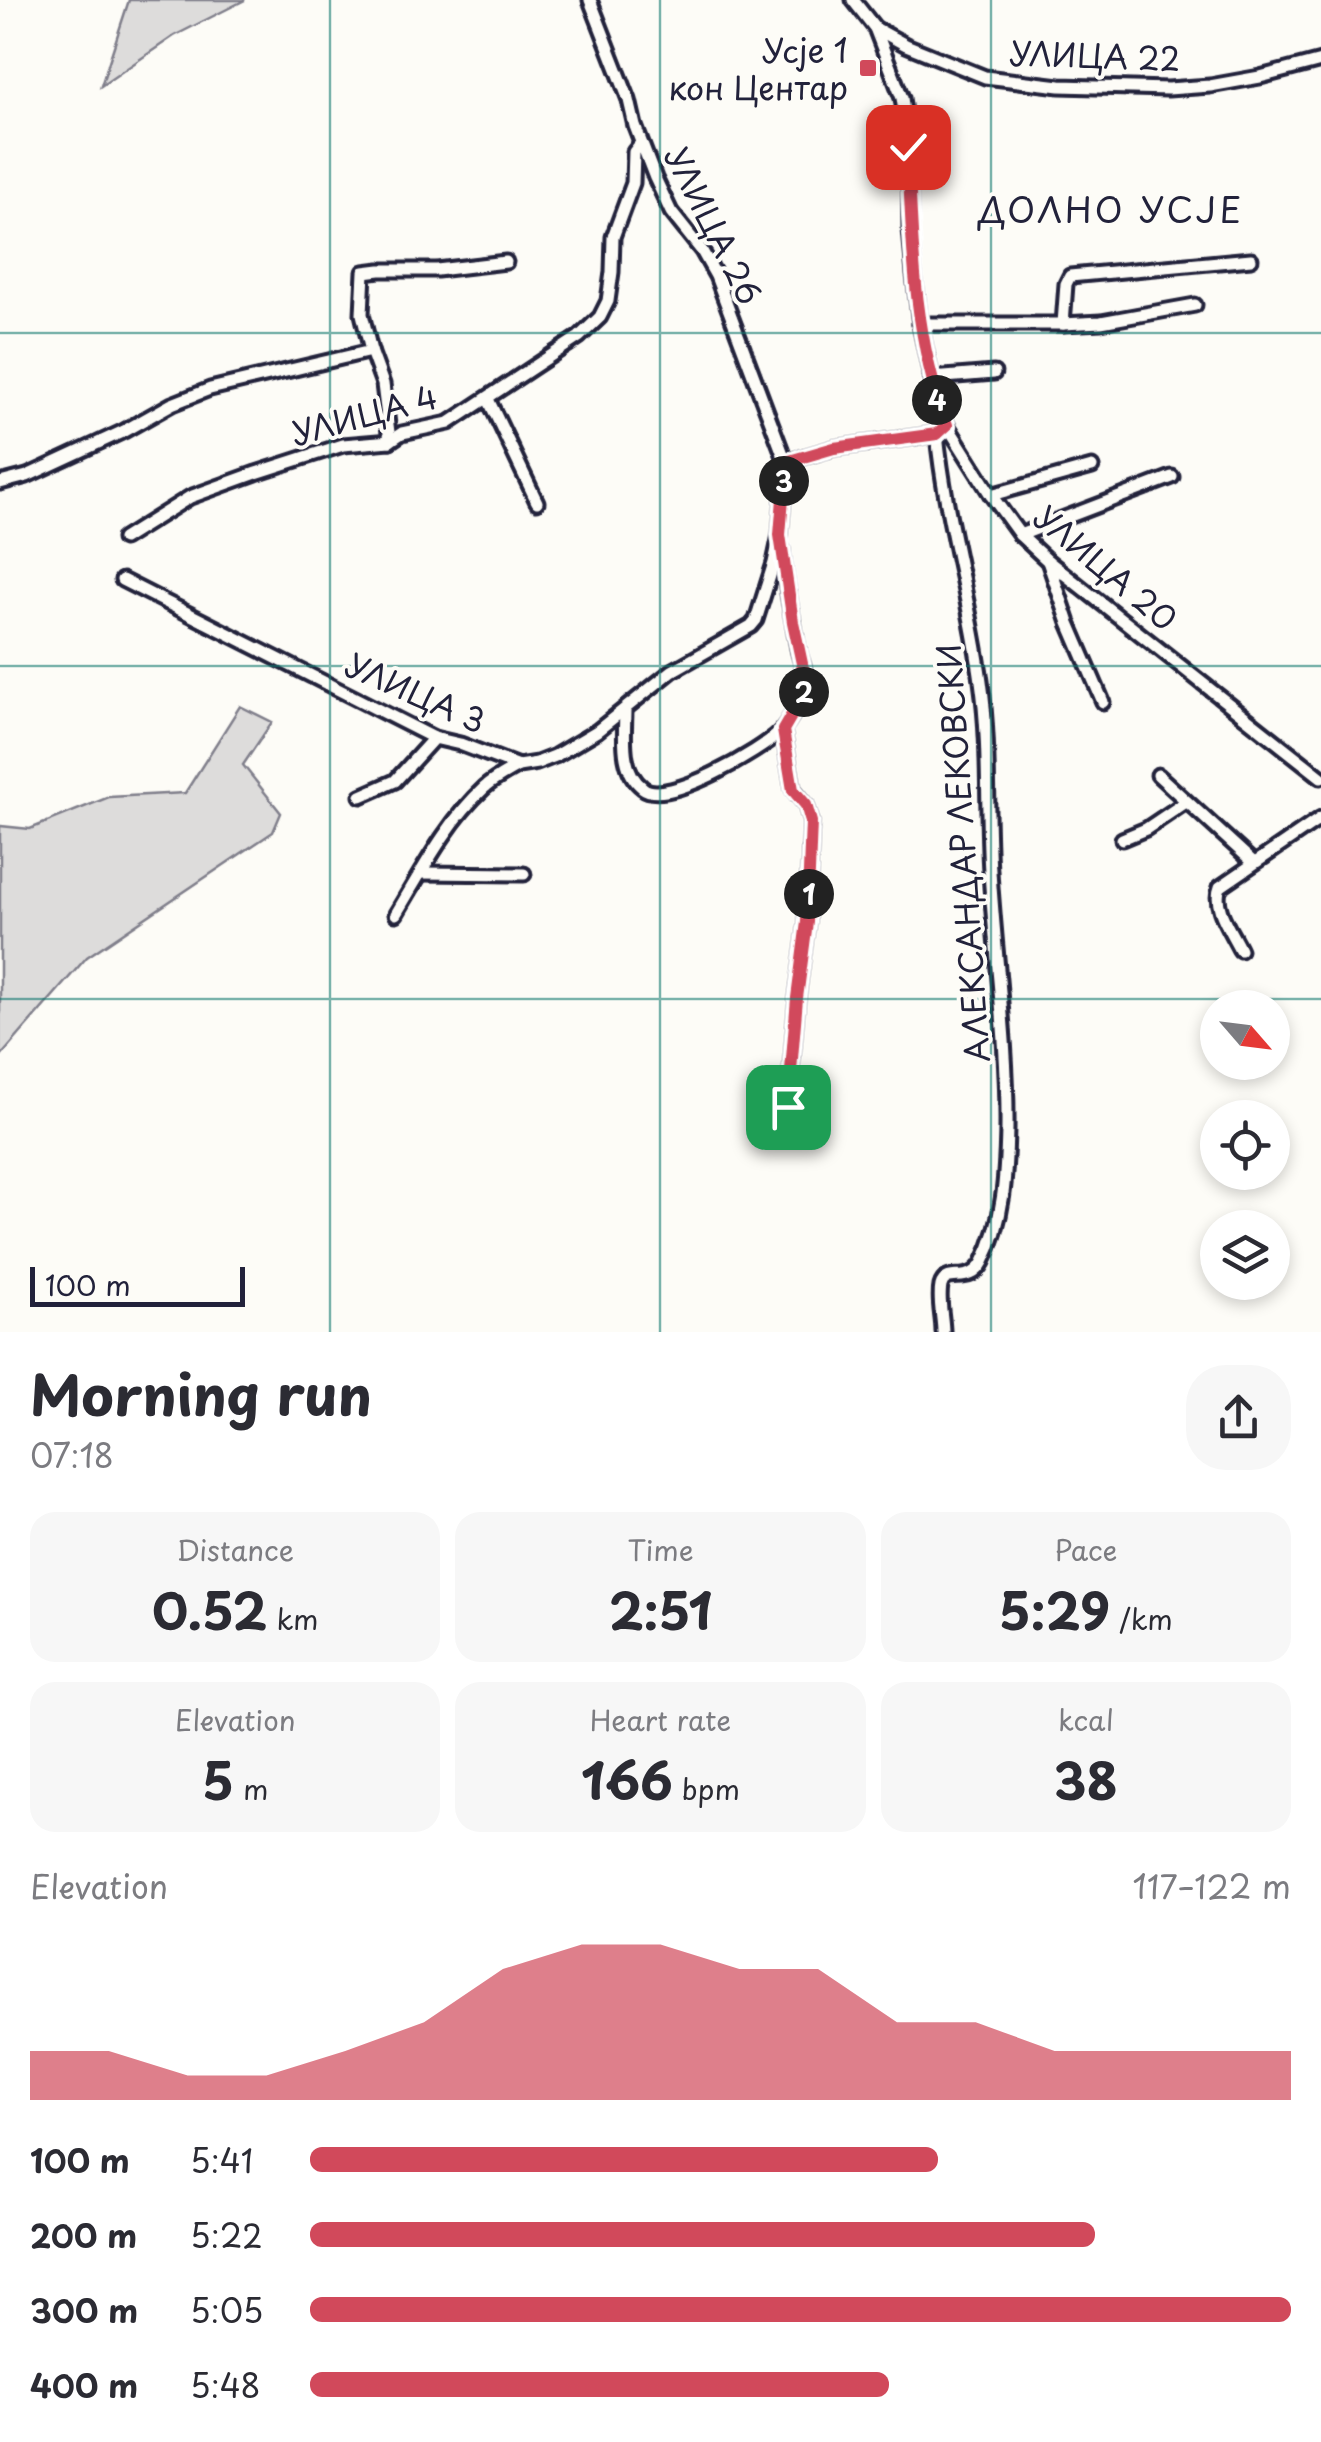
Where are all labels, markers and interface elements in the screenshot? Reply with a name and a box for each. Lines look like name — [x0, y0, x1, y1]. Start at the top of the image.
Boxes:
place label: Усје 1 кон Центар — [668, 26, 848, 111]
street label: УЛИЦА 22 — [1009, 28, 1181, 82]
marker: Усје 1 кон Центар — [857, 57, 879, 79]
pin — [866, 105, 951, 190]
icon: check — [881, 120, 936, 175]
street label: УЛИЦА 26 — [654, 138, 774, 312]
district label: ДОЛНО УСЈЕ — [977, 182, 1244, 235]
street label: УЛИЦА 4 — [286, 372, 442, 456]
pin: 4 — [912, 375, 962, 425]
text: 4 — [927, 378, 947, 421]
pin: 3 — [759, 456, 809, 506]
text: 3 — [775, 459, 793, 502]
street label: УЛИЦА 20 — [1024, 493, 1188, 641]
street label: УЛИЦА 3 — [338, 640, 494, 744]
street label: АЛЕКСАНДАР ЛЕКОВСКИ — [923, 642, 1001, 1064]
pin: 2 — [779, 667, 829, 717]
text: 2 — [794, 670, 814, 713]
pin: 1 — [784, 869, 834, 919]
text: 1 — [802, 872, 816, 915]
north arrow — [1200, 990, 1290, 1080]
map controls — [1200, 990, 1290, 1300]
pin — [746, 1065, 831, 1150]
icon: arrive — [761, 1080, 816, 1135]
button: locate — [1200, 1100, 1290, 1190]
button: layers — [1200, 1210, 1290, 1300]
scale bar — [30, 1262, 245, 1306]
text: 100 m — [45, 1263, 131, 1306]
text: Morning run — [30, 1352, 372, 1435]
button: share — [1186, 1365, 1291, 1470]
text: 07:18 — [30, 1431, 114, 1479]
text: Distance — [176, 1528, 294, 1571]
text: Time — [627, 1528, 694, 1571]
text: Pace — [1054, 1528, 1117, 1571]
text: 0.52 — [152, 1571, 267, 1647]
text: 2:51 — [609, 1571, 712, 1647]
text: 5:29 — [999, 1571, 1110, 1647]
text: km — [267, 1597, 319, 1640]
text: /km — [1110, 1597, 1173, 1640]
text: Elevation — [175, 1698, 296, 1741]
text: Heart rate — [590, 1698, 731, 1741]
text: kcal — [1058, 1698, 1114, 1741]
text: 5 — [202, 1741, 234, 1817]
text: 166 — [581, 1741, 673, 1817]
text: 38 — [1054, 1741, 1118, 1817]
text: m — [234, 1767, 268, 1810]
text: bpm — [673, 1767, 740, 1810]
text: Elevation — [30, 1862, 168, 1910]
text: 117–122 m — [1133, 1862, 1291, 1910]
text: 100 m — [30, 2136, 130, 2184]
text: 5:41 — [190, 2136, 253, 2184]
text: 200 m — [30, 2211, 137, 2259]
text: 5:22 — [190, 2211, 263, 2259]
text: 300 m — [30, 2286, 138, 2334]
text: 5:05 — [190, 2286, 263, 2334]
text: 400 m — [30, 2361, 138, 2409]
text: 5:48 — [190, 2361, 261, 2409]

